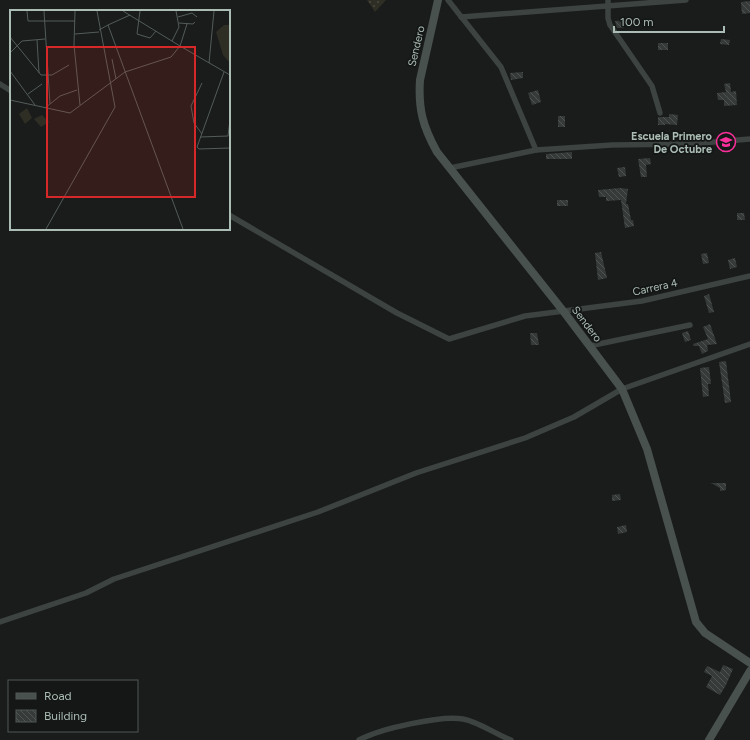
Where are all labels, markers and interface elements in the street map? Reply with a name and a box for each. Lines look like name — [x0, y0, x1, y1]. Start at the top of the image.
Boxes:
scale bar — [614, 8, 724, 34]
inset map — [10, 10, 230, 230]
text: 100 m — [620, 15, 654, 29]
street label: Sendero — [405, 24, 427, 68]
place label: Escuela Primero De Octubre — [631, 130, 713, 156]
school or university icon: Escuela Primero De Octubre — [715, 131, 737, 153]
street label: Carrera 4 — [631, 276, 679, 299]
street label: Sendero — [569, 304, 604, 345]
legend — [8, 680, 138, 732]
text: Road — [44, 689, 72, 703]
text: Building — [44, 709, 87, 723]

